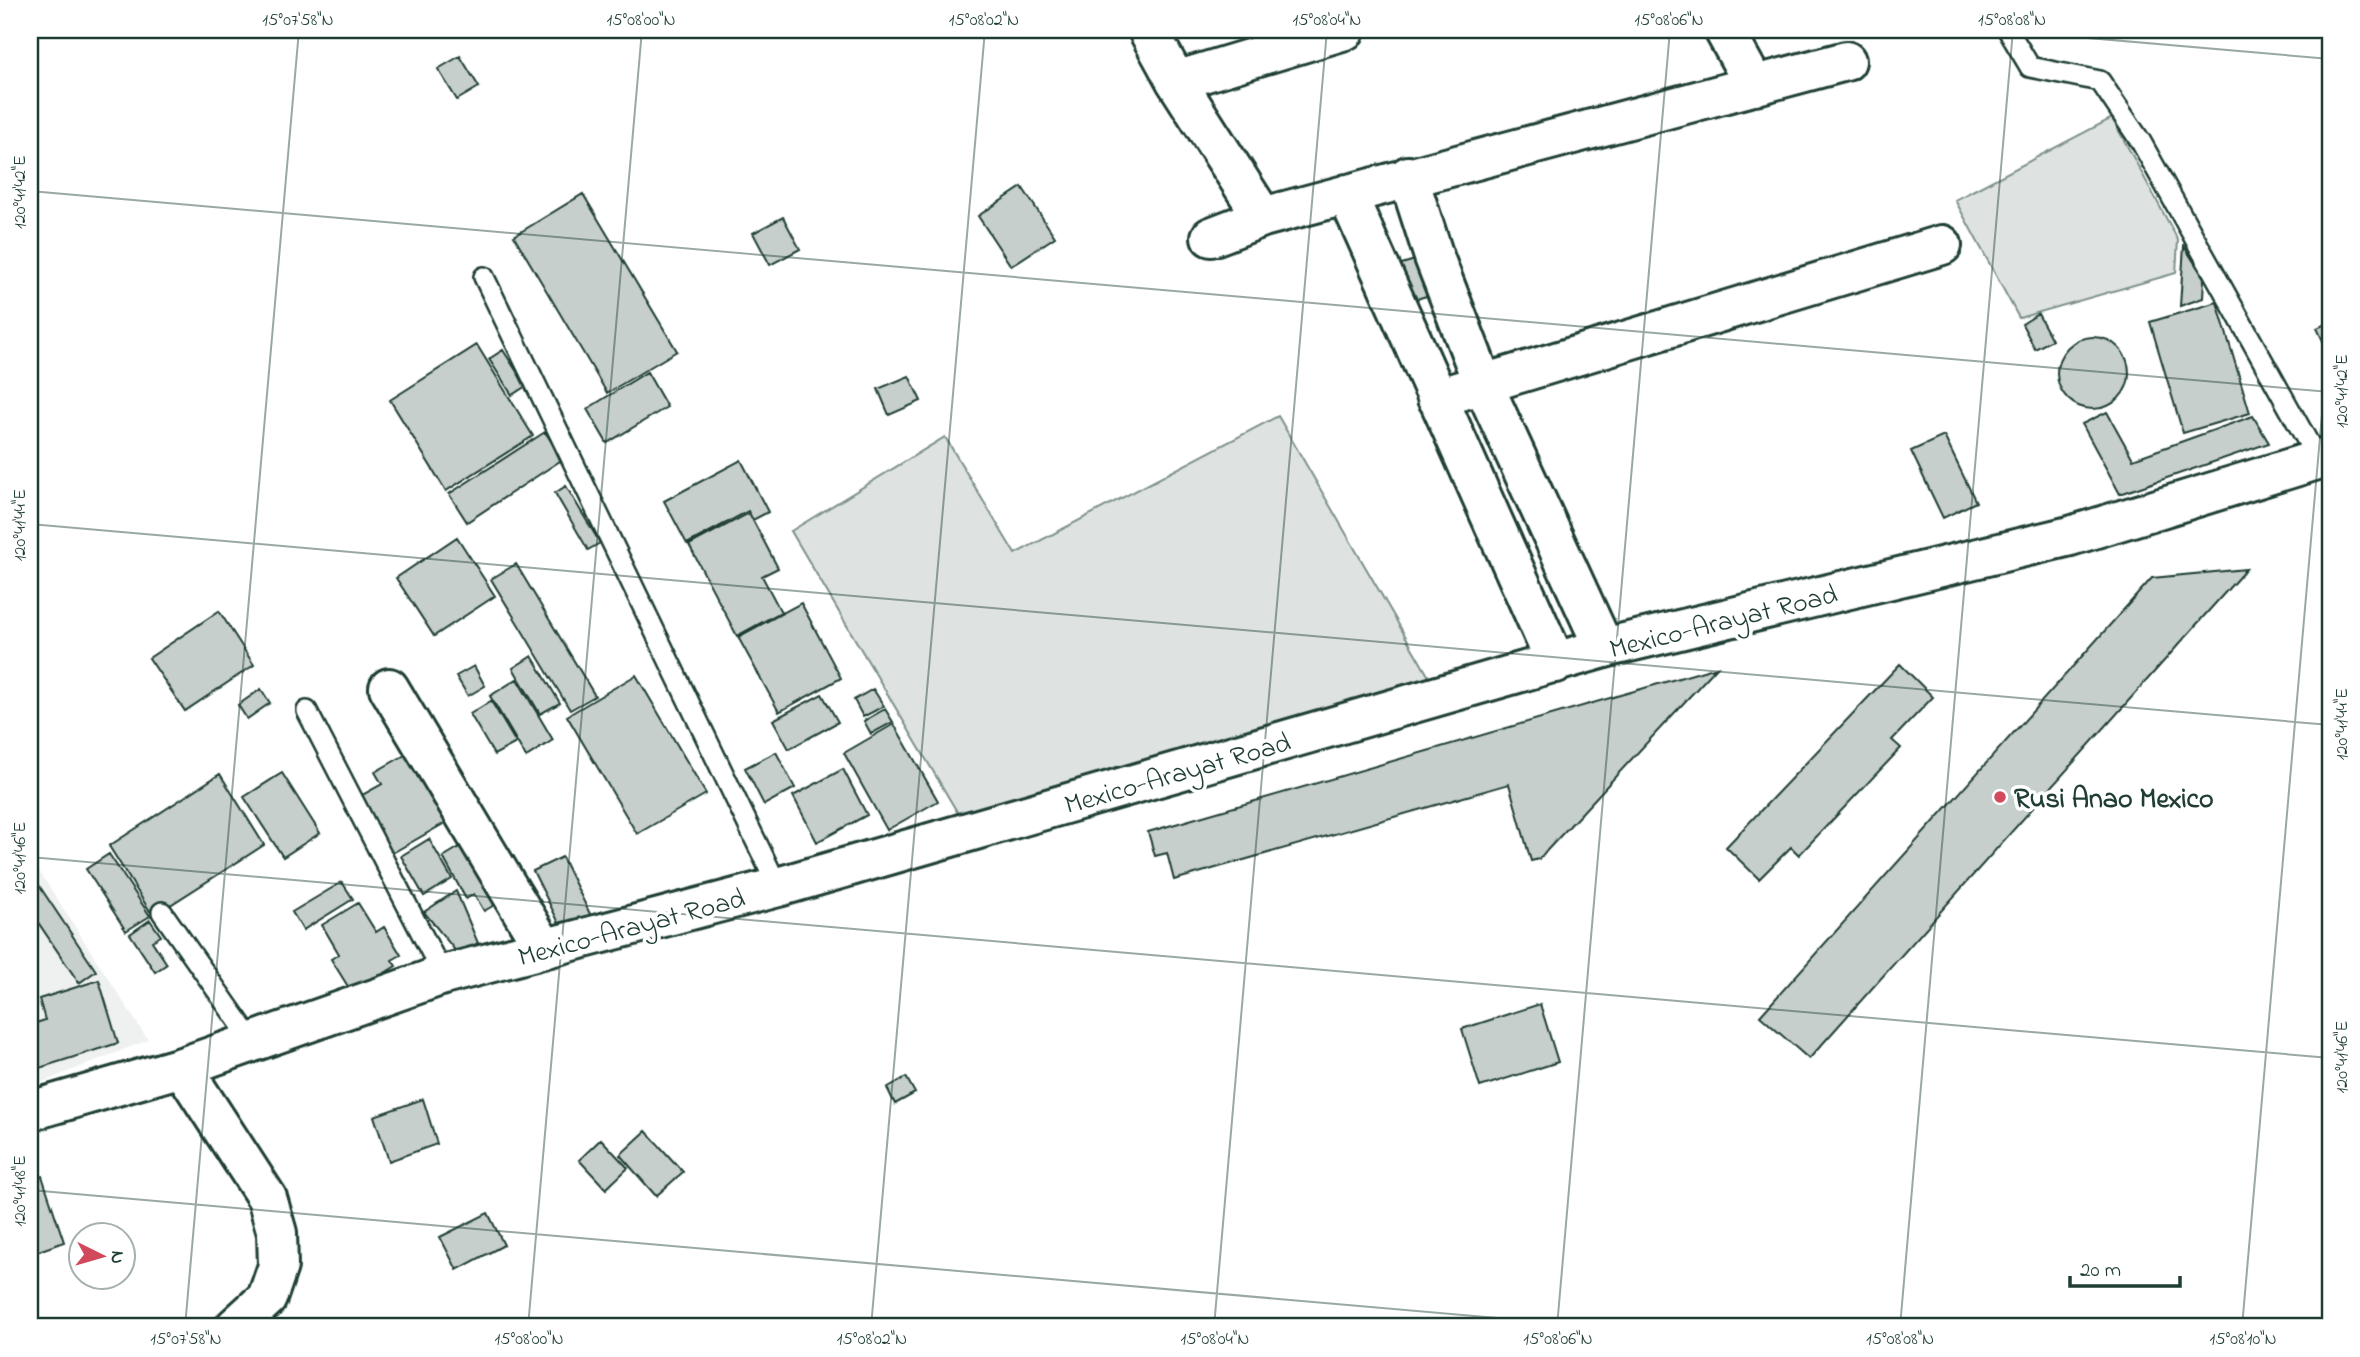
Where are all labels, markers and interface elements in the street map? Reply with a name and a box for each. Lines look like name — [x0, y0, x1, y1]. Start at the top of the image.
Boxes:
text: 15°07'58"N — [262, 8, 334, 34]
text: 15°08'00"N — [606, 8, 676, 34]
text: 15°08'02"N — [949, 8, 1019, 34]
text: 15°08'04"N — [1293, 8, 1361, 34]
text: 15°08'06"N — [1634, 8, 1704, 34]
text: 15°08'08"N — [1978, 8, 2046, 34]
text: 120°41'42"E — [8, 155, 34, 229]
text: 120°41'42"E — [2330, 354, 2356, 428]
text: 120°41'44"E — [8, 489, 34, 561]
street label: Mexico-Arayat Road — [1606, 575, 1842, 672]
text: 120°41'44"E — [2330, 688, 2356, 760]
street label: Mexico-Arayat Road — [1060, 723, 1296, 827]
place label: Rusi Anao Mexico — [2014, 780, 2214, 821]
marker: Rusi Anao Mexico — [1992, 789, 2008, 805]
text: 120°41'46"E — [8, 822, 34, 894]
street label: Mexico-Arayat Road — [514, 879, 750, 979]
text: 120°41'46"E — [2330, 1021, 2356, 1093]
text: 120°41'48"E — [8, 1155, 34, 1227]
north arrow — [66, 1220, 136, 1290]
scale bar — [2070, 1245, 2180, 1289]
text: N — [102, 1250, 130, 1265]
text: 20 m — [2080, 1256, 2121, 1286]
text: 15°07'58"N — [150, 1327, 222, 1353]
text: 15°08'00"N — [494, 1327, 564, 1353]
text: 15°08'02"N — [837, 1327, 907, 1353]
text: 15°08'04"N — [1181, 1327, 1249, 1353]
text: 15°08'06"N — [1523, 1327, 1593, 1353]
text: 15°08'08"N — [1866, 1327, 1934, 1353]
text: 15°08'10"N — [2209, 1327, 2277, 1353]

